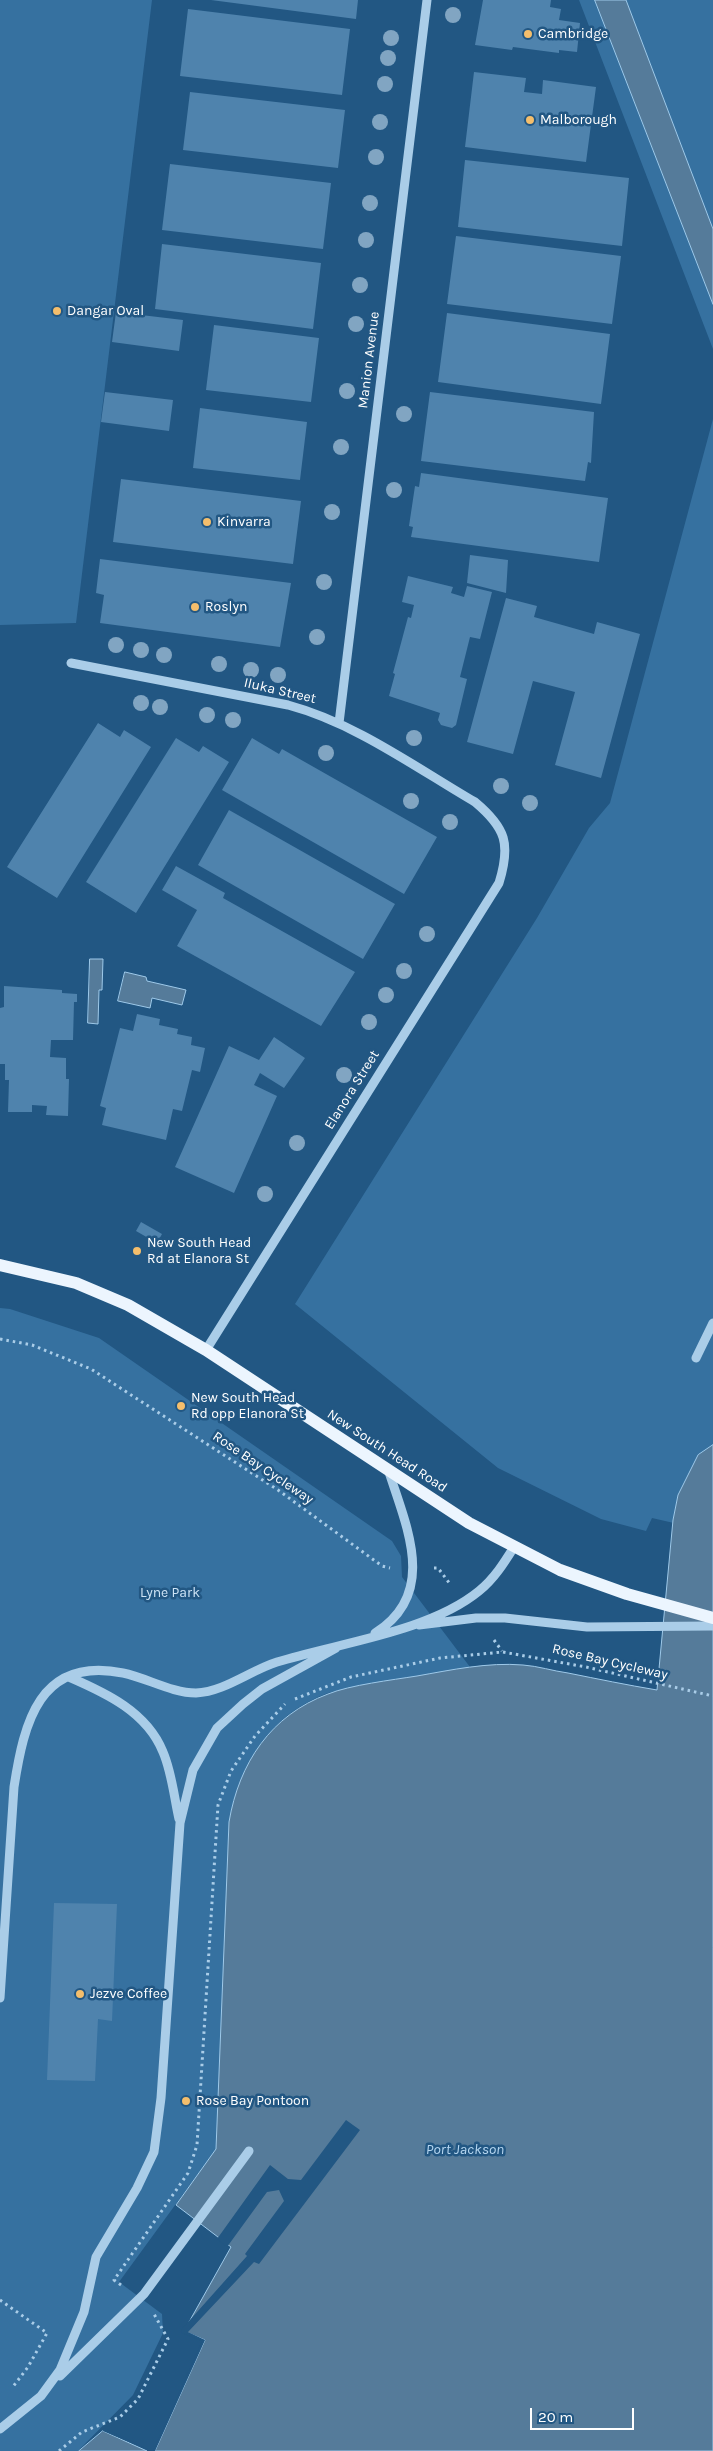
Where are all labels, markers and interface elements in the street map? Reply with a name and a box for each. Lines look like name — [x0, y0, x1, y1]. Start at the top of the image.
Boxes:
place label: Cambridge — [538, 26, 608, 42]
marker: Cambridge — [522, 28, 534, 40]
place label: Malborough — [540, 112, 617, 128]
marker: Malborough — [524, 114, 536, 126]
place label: Dangar Oval — [67, 303, 144, 319]
marker: Dangar Oval — [51, 305, 63, 317]
street label: Manion Avenue — [355, 310, 383, 410]
place label: Kinvarra — [217, 514, 271, 530]
marker: Kinvarra — [201, 516, 213, 528]
place label: Roslyn — [205, 599, 247, 615]
marker: Roslyn — [189, 601, 201, 613]
street label: Iluka Street — [242, 675, 318, 707]
street label: Elanora Street — [321, 1047, 383, 1133]
place label: New South Head Rd at Elanora St — [147, 1235, 251, 1268]
marker: New South Head Rd at Elanora St — [131, 1245, 143, 1257]
place label: New South Head Rd opp Elanora St — [191, 1390, 304, 1422]
marker: New South Head Rd opp Elanora St — [175, 1400, 187, 1412]
street label: New South Head Road — [324, 1406, 450, 1496]
street label: Rose Bay Cycleway — [209, 1428, 317, 1508]
park label: Lyne Park — [140, 1585, 200, 1601]
street label: Rose Bay Cycleway — [551, 1641, 669, 1683]
place label: Jezve Coffee — [90, 1986, 167, 2002]
marker: Jezve Coffee — [74, 1988, 86, 2000]
place label: Rose Bay Pontoon — [196, 2093, 309, 2109]
marker: Rose Bay Pontoon — [180, 2095, 192, 2107]
water label: Port Jackson — [426, 2141, 504, 2159]
scale bar — [533, 2398, 637, 2430]
text: 20 m — [538, 2408, 573, 2426]

